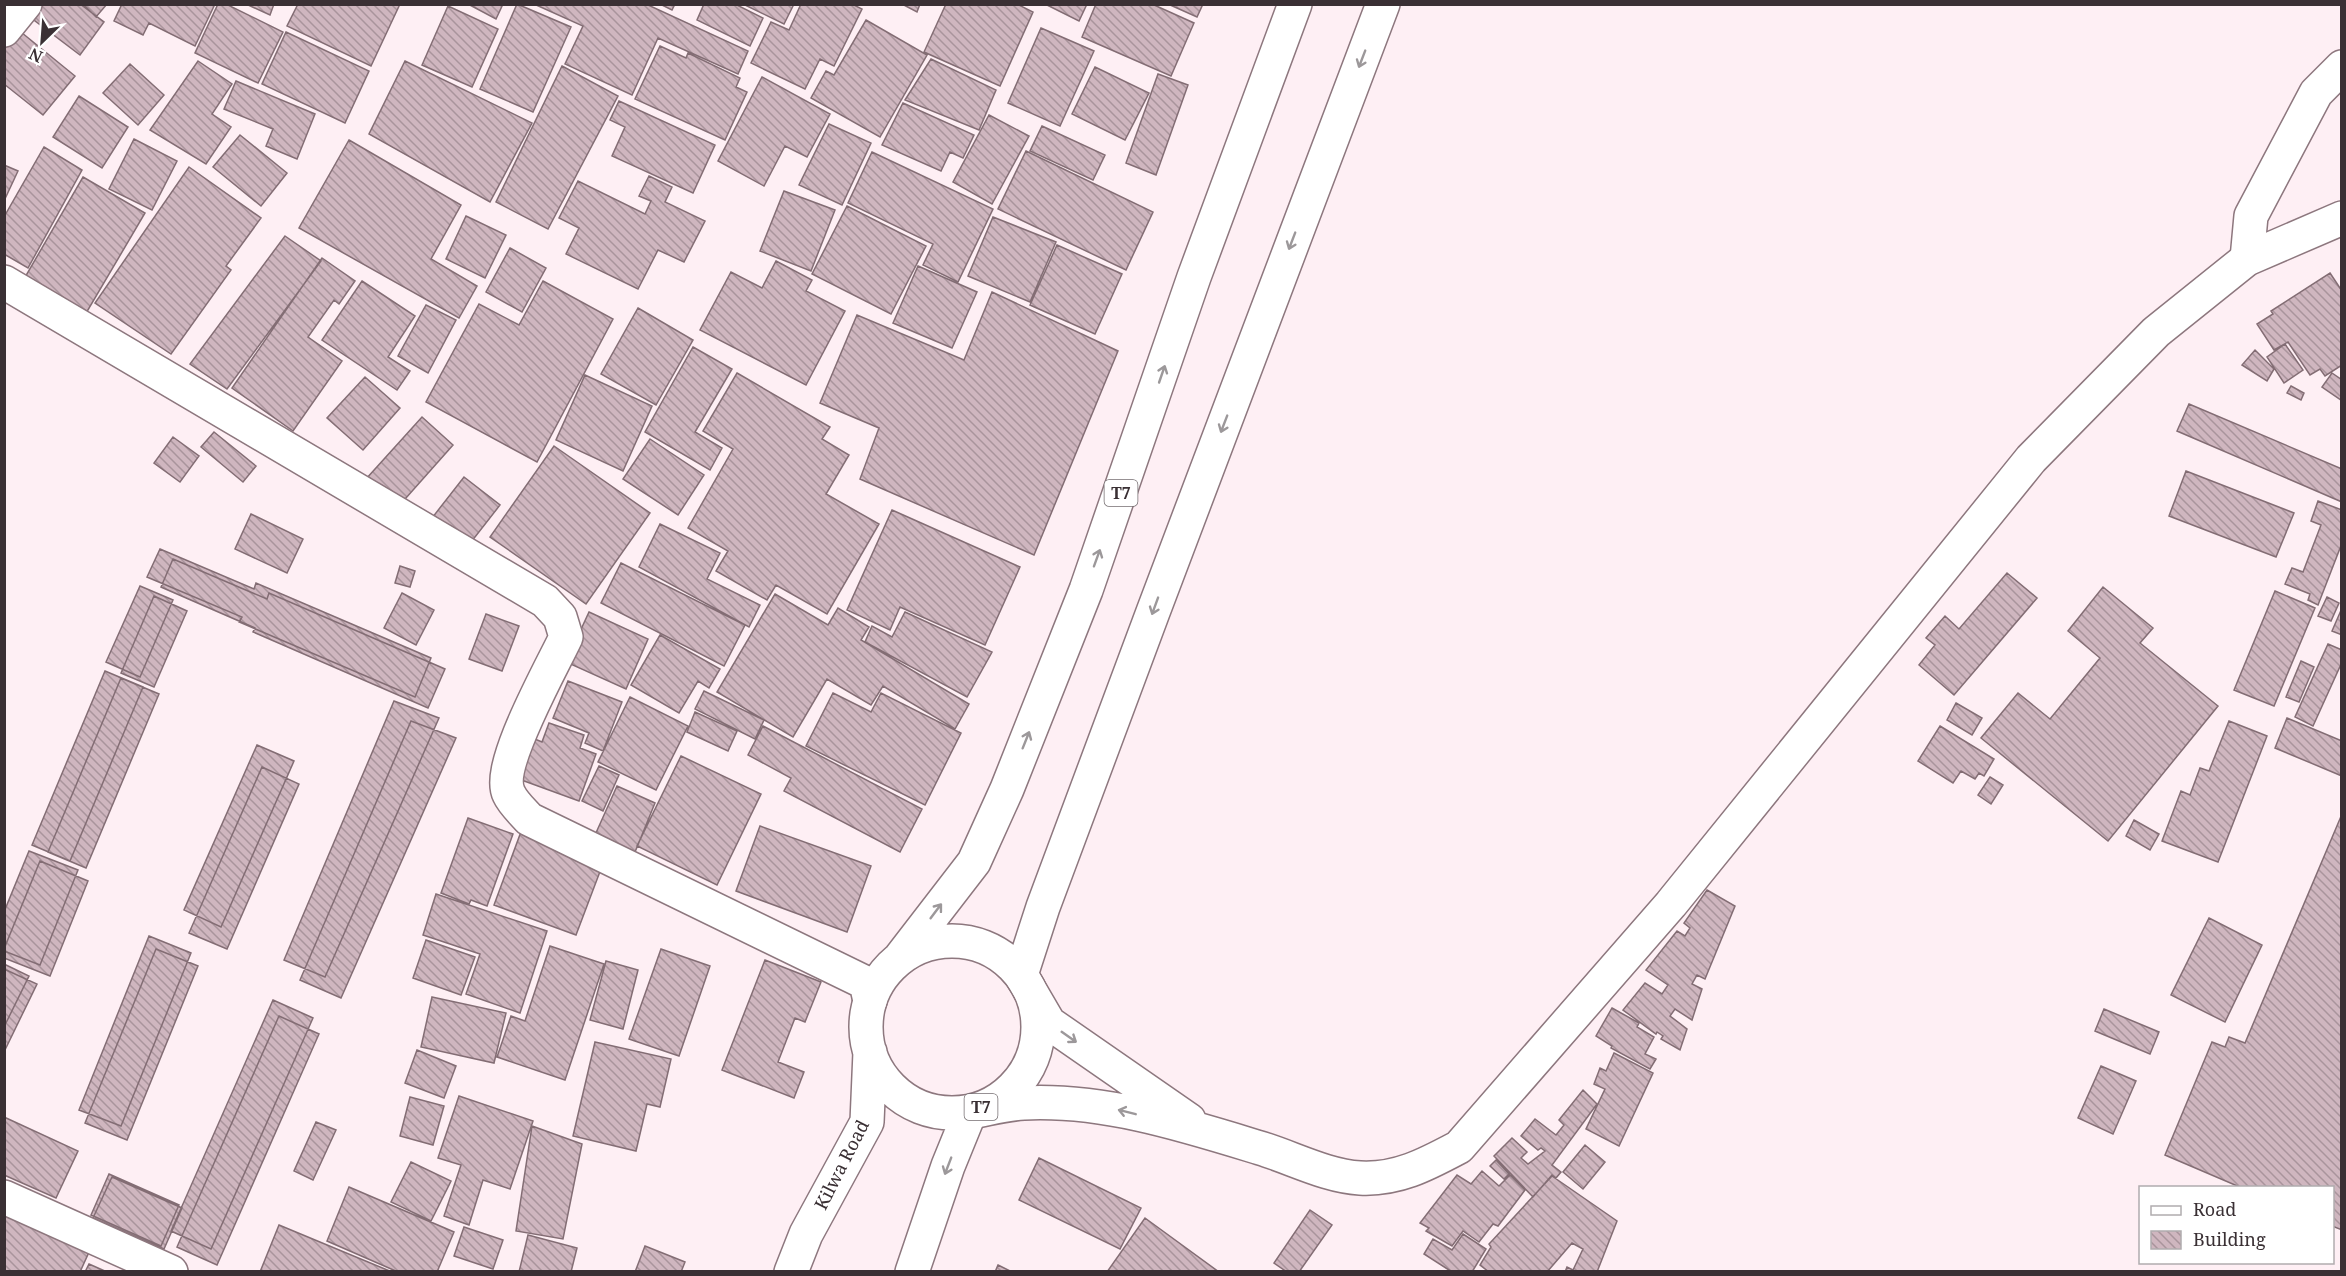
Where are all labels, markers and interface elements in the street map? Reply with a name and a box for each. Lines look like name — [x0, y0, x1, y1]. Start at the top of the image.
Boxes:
north arrow — [12, 12, 72, 72]
text: N — [25, 43, 46, 68]
one-way arrow — [1356, 49, 1367, 68]
one-way arrow — [1286, 231, 1297, 250]
one-way arrow — [1157, 365, 1168, 384]
one-way arrow — [1217, 414, 1228, 433]
road number: T7 — [1104, 480, 1138, 506]
one-way arrow — [1093, 550, 1104, 568]
one-way arrow — [1149, 596, 1160, 615]
one-way arrow — [1021, 731, 1032, 750]
one-way arrow — [930, 904, 942, 920]
one-way arrow — [1060, 1031, 1076, 1043]
road number: T7 — [964, 1094, 998, 1120]
one-way arrow — [1118, 1106, 1137, 1118]
street label: Kilwa Road — [808, 1116, 874, 1214]
one-way arrow — [942, 1156, 953, 1175]
legend — [2139, 1186, 2334, 1264]
text: Road — [2193, 1197, 2236, 1221]
text: Building — [2193, 1227, 2266, 1251]

